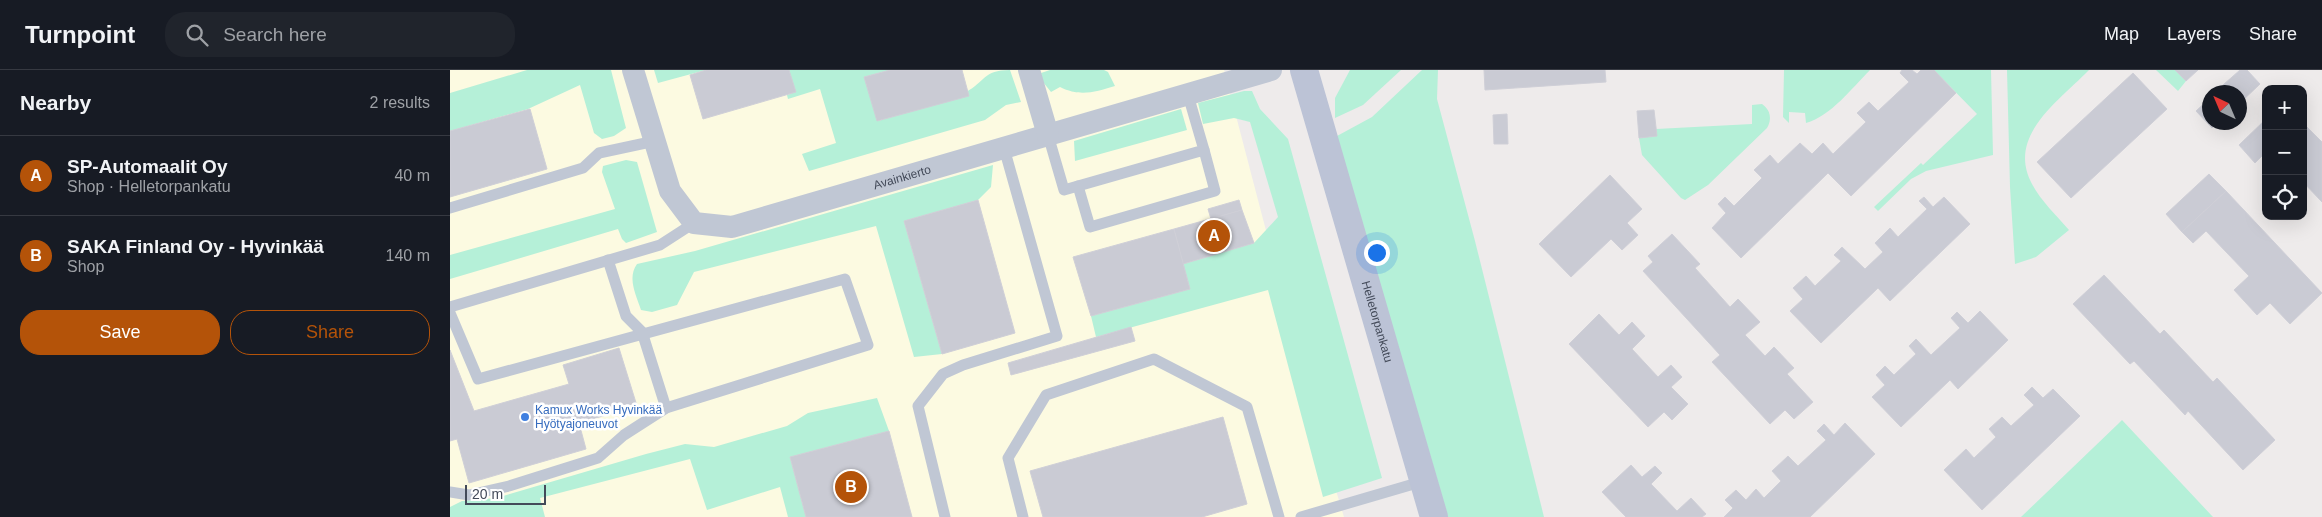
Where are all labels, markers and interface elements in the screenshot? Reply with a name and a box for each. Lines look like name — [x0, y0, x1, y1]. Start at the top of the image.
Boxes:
search box — [165, 12, 515, 57]
text: Turnpoint — [25, 21, 135, 48]
icon: search — [183, 21, 211, 49]
text: Search here — [223, 24, 327, 45]
text: Map — [2104, 24, 2139, 44]
text: Layers — [2167, 24, 2221, 44]
text: Share — [2249, 24, 2297, 44]
north arrow — [2202, 85, 2247, 130]
map controls — [2262, 85, 2307, 220]
button: + — [2262, 85, 2307, 130]
text: Nearby — [20, 91, 91, 114]
text: 2 results — [370, 94, 430, 111]
button: − — [2262, 130, 2307, 175]
text: SP-Automaalit Oy — [67, 156, 227, 177]
street label: Avainkierto — [872, 162, 933, 192]
text: A — [30, 167, 42, 184]
text: 40 m — [394, 167, 430, 184]
button: locate — [2262, 175, 2307, 220]
text: Shop · Helletorpankatu — [67, 178, 231, 195]
pin: A — [1198, 217, 1230, 255]
text: SAKA Finland Oy - Hyvinkää — [67, 236, 324, 257]
your location — [1364, 240, 1390, 266]
text: B — [30, 247, 42, 264]
text: 140 m — [386, 247, 430, 264]
text: Shop — [67, 258, 104, 275]
street label: Helletorpankatu — [1359, 279, 1396, 364]
button: Save — [20, 310, 220, 355]
button: Share — [230, 310, 430, 355]
place label: Kamux Works Hyvinkää Hyötyajoneuvot — [535, 403, 662, 431]
marker: Kamux Works Hyvinkää Hyötyajoneuvot — [519, 411, 531, 423]
pin: B — [835, 468, 867, 506]
scale bar — [465, 482, 546, 505]
text: 20 m — [472, 486, 503, 502]

